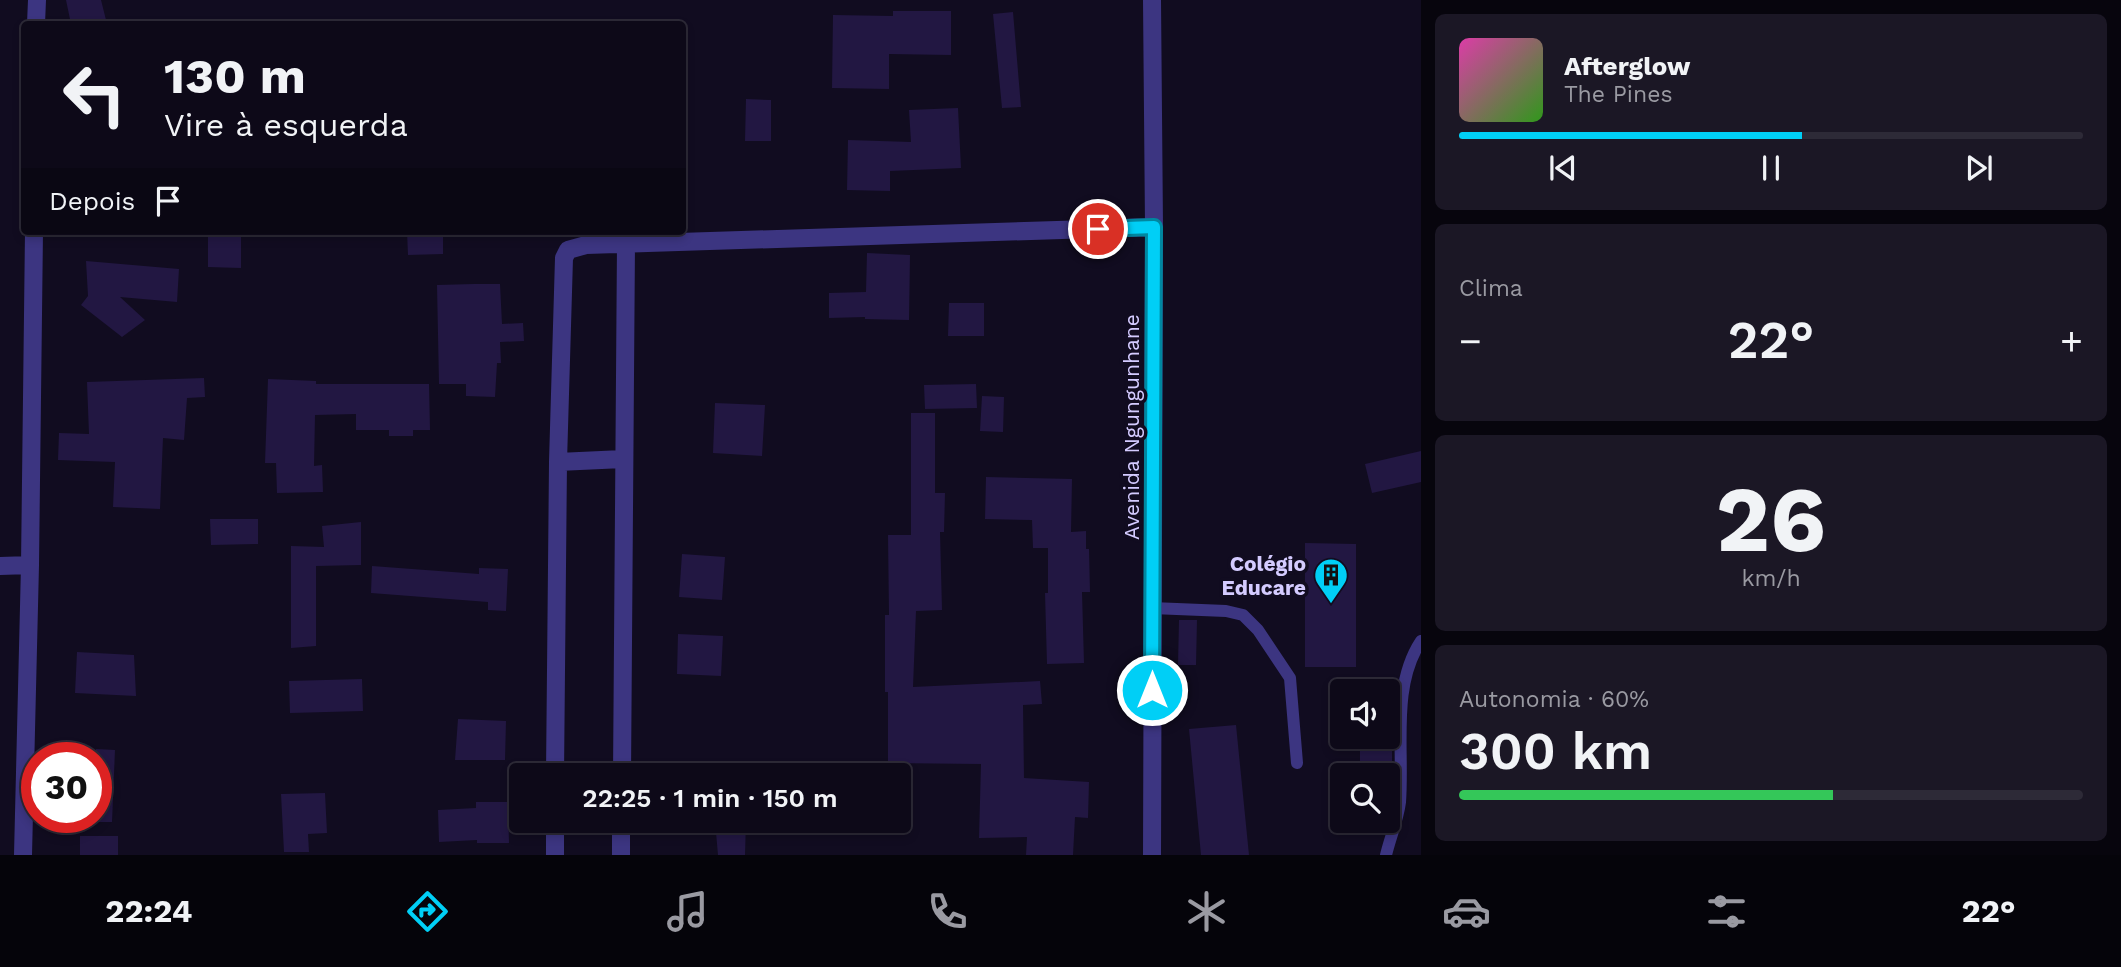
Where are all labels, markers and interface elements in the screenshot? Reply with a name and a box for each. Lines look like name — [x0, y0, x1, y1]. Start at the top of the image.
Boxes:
text: 130 m — [164, 47, 306, 105]
icon: left — [49, 49, 140, 140]
text: Afterglow — [1564, 51, 1690, 81]
text: The Pines — [1564, 81, 1673, 108]
text: Vire à esquerda — [164, 106, 408, 144]
icon: previous — [1544, 149, 1582, 187]
icon: pause — [1752, 149, 1790, 187]
icon: next — [1960, 149, 1998, 187]
icon: arrive — [149, 182, 187, 220]
text: Depois — [49, 186, 135, 216]
pin — [1068, 199, 1128, 259]
icon: arrive — [1079, 210, 1117, 248]
text: Clima — [1459, 275, 1523, 302]
text: 22° — [1728, 310, 1814, 371]
street label: Avenida Ngungunhane — [1119, 314, 1144, 540]
text: − — [1459, 319, 1482, 363]
text: + — [2060, 319, 2083, 363]
text: 26 — [1716, 466, 1826, 573]
place label: Colégio Educare — [1222, 551, 1306, 600]
building icon: Colégio Educare — [1312, 556, 1350, 605]
text: km/h — [1741, 565, 1801, 592]
position arrow — [1115, 653, 1189, 727]
map controls — [1330, 679, 1400, 833]
button: sound — [1330, 679, 1400, 749]
text: Autonomia · 60% — [1459, 686, 1649, 713]
text: 300 km — [1459, 721, 1652, 782]
speed limit sign: 30 — [21, 742, 112, 833]
button: search — [1330, 763, 1400, 833]
text: 22:25 · 1 min · 150 m — [582, 783, 838, 813]
icon: directions — [403, 887, 452, 936]
icon: music — [663, 887, 712, 936]
icon: phone — [923, 887, 972, 936]
icon: climate — [1182, 887, 1231, 936]
icon: car — [1442, 887, 1491, 936]
icon: filters — [1702, 887, 1751, 936]
text: 22:24 — [105, 892, 193, 930]
text: 22° — [1962, 892, 2016, 930]

